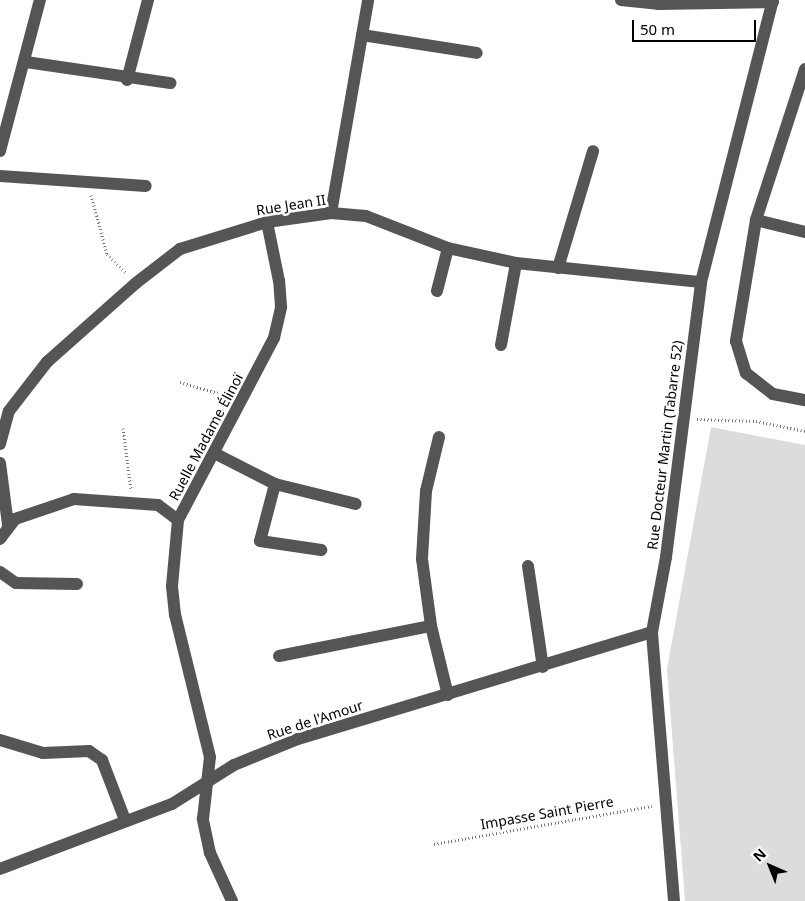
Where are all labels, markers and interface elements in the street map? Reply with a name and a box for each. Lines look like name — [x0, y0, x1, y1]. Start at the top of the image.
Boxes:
scale bar — [635, 10, 759, 42]
text: 50 m — [640, 19, 675, 39]
street label: Rue Jean II — [255, 191, 327, 219]
street label: Rue Docteur Martin (Tabarre 52) — [644, 339, 686, 551]
street label: Ruelle Madame Élinoï — [165, 371, 247, 503]
street label: Rue de l'Amour — [265, 697, 365, 743]
street label: Impasse Saint Pierre — [479, 793, 615, 833]
north arrow — [745, 841, 795, 891]
text: N — [749, 844, 770, 866]

